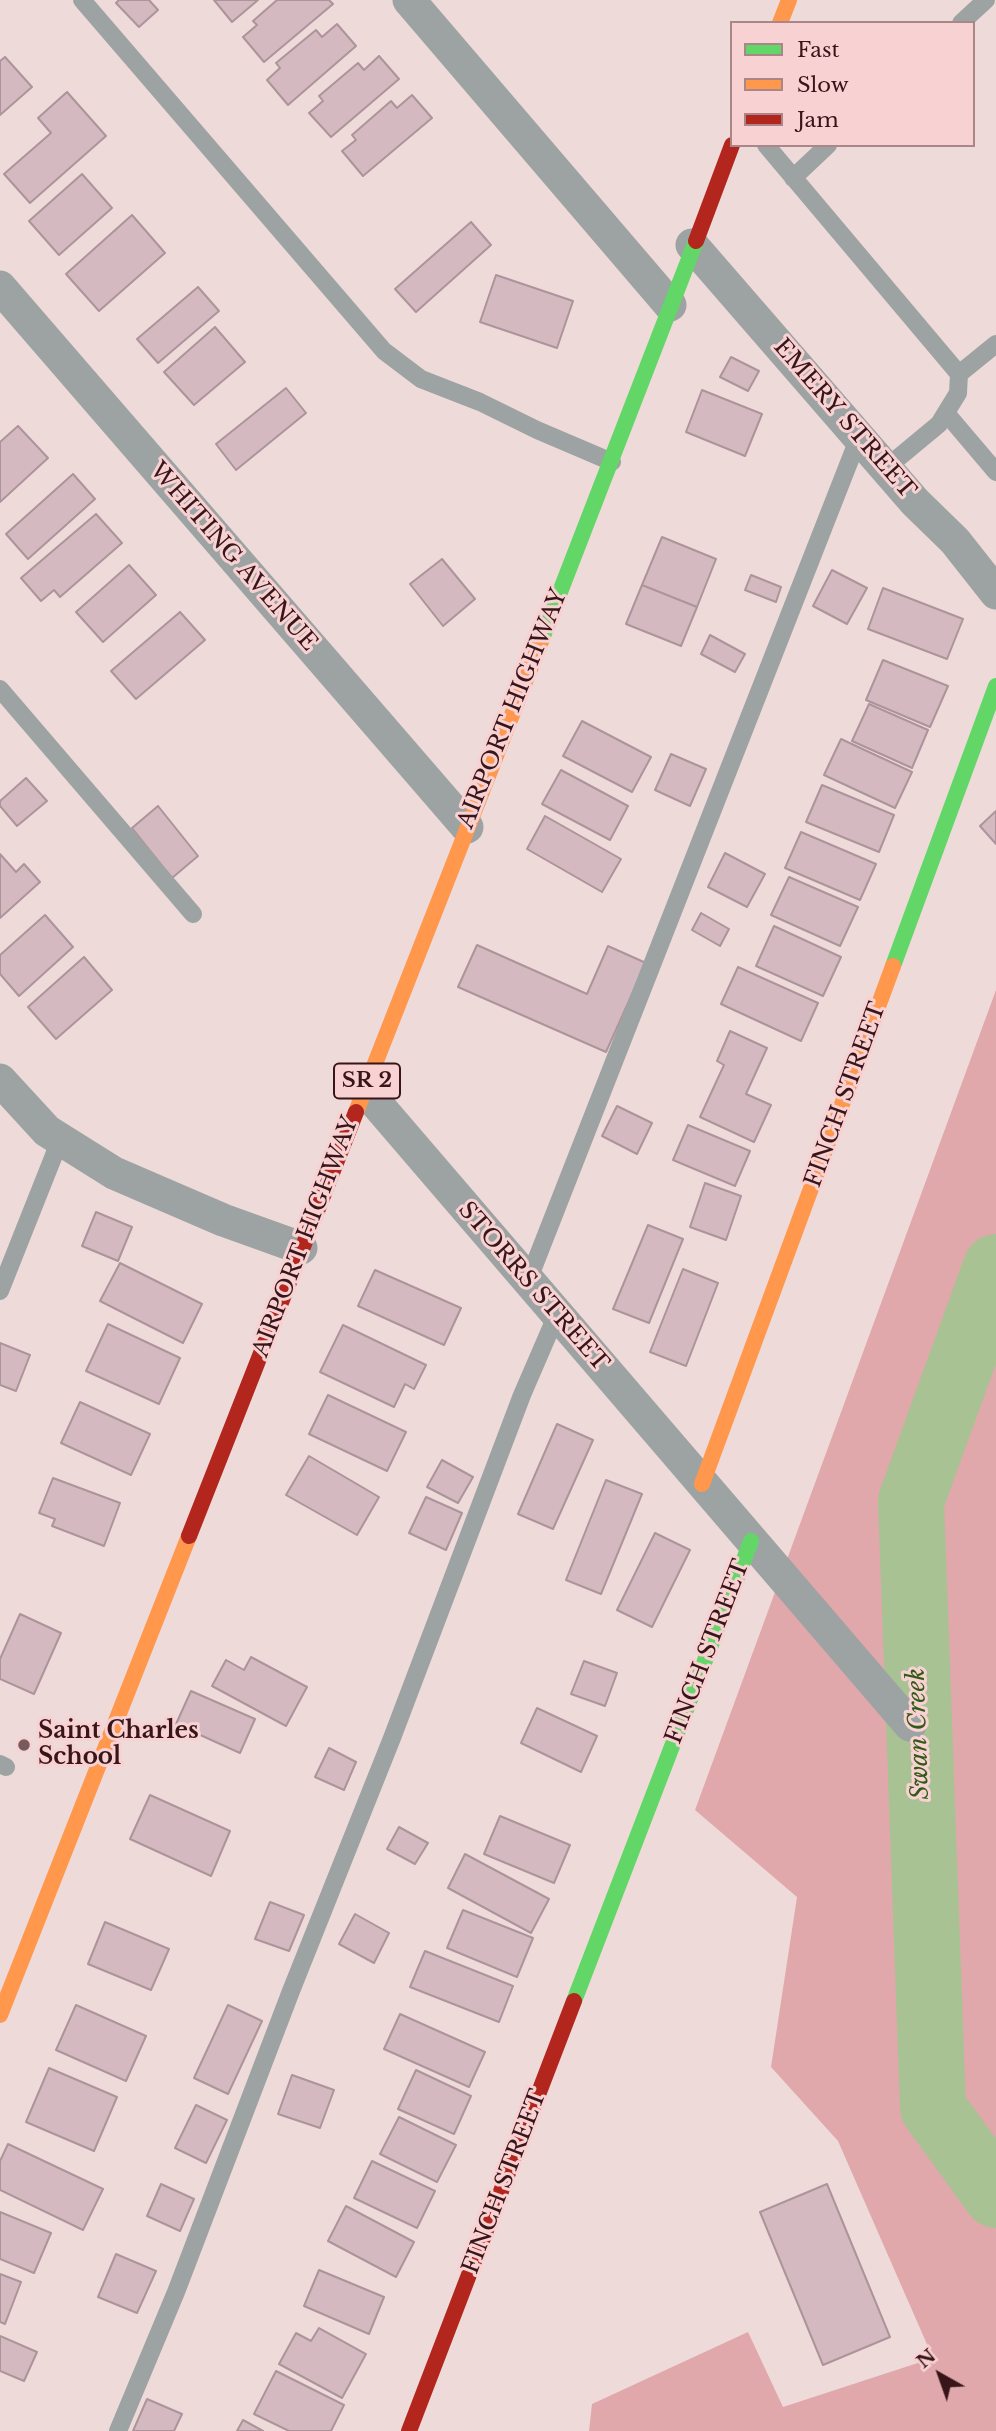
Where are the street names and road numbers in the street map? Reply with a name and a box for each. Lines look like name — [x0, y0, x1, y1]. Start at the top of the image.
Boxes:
street label: EMERY STREET — [767, 334, 921, 504]
street label: WHITING AVENUE — [144, 457, 322, 657]
street label: AIRPORT HIGHWAY — [452, 585, 574, 833]
street label: FINCH STREET — [800, 999, 892, 1191]
road number: SR 2 — [334, 1064, 400, 1098]
street label: AIRPORT HIGHWAY — [247, 1113, 365, 1361]
street label: STORRS STREET — [452, 1197, 614, 1377]
street label: FINCH STREET — [660, 1556, 756, 1748]
street label: FINCH STREET — [457, 2086, 553, 2278]

